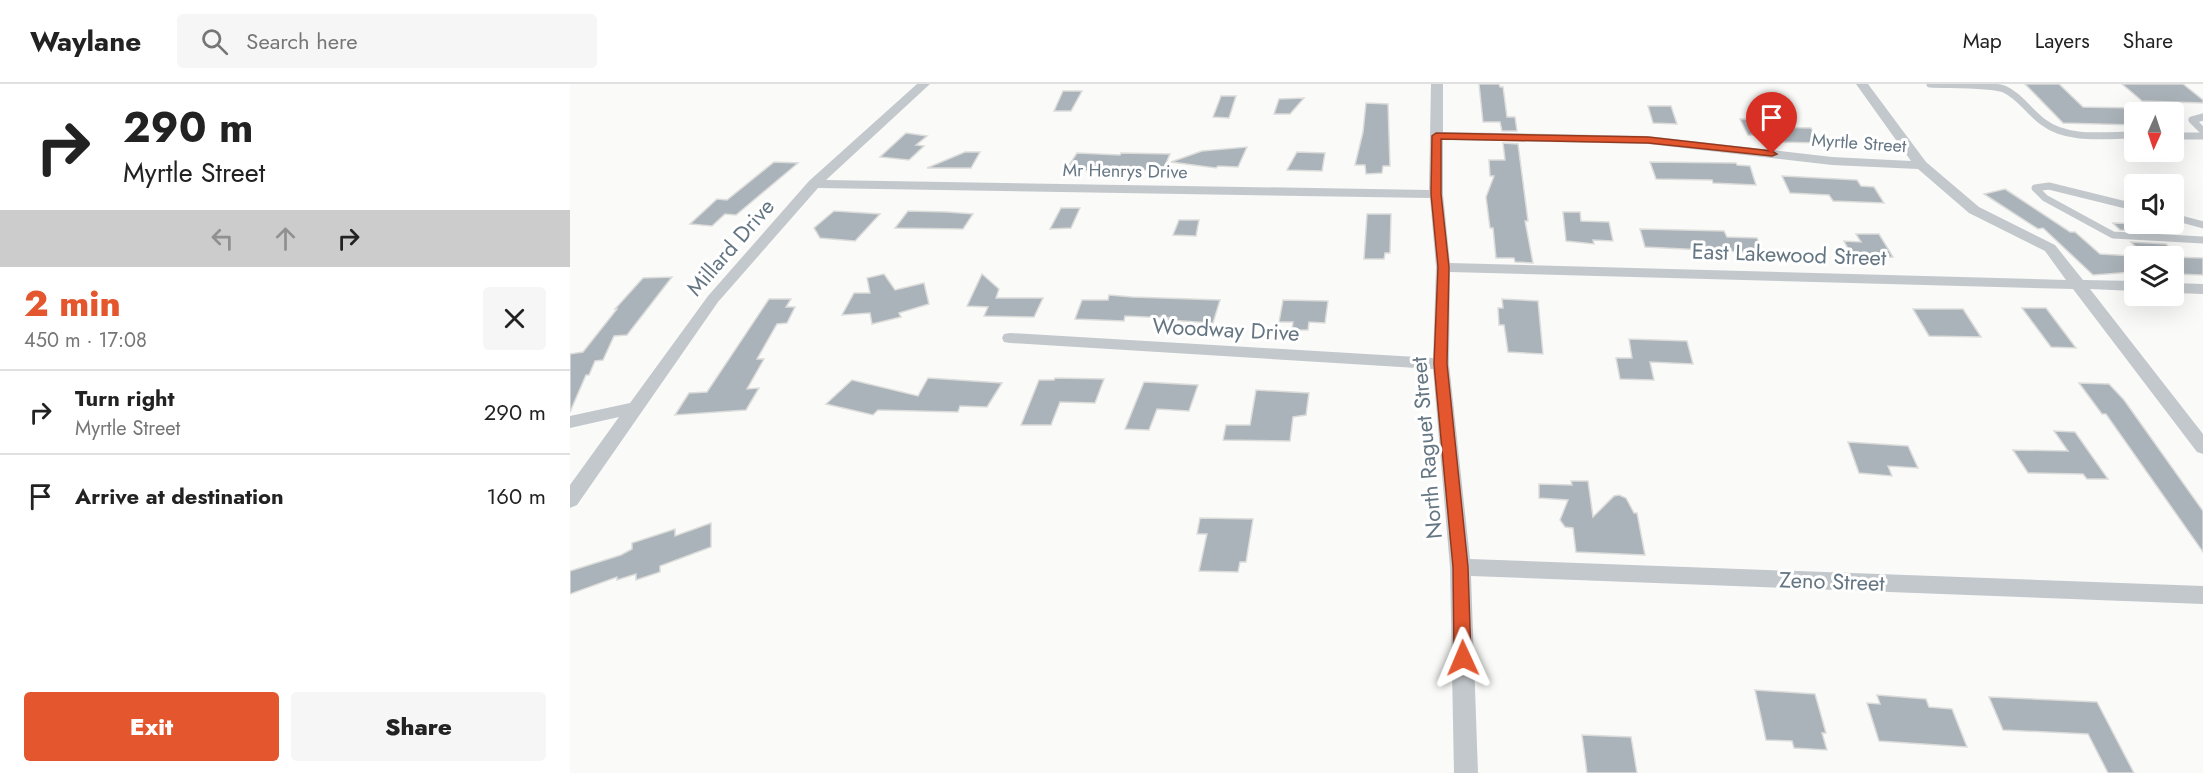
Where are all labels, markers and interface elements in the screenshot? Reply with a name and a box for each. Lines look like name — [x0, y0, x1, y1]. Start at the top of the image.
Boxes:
search box — [177, 14, 597, 68]
text: Waylane — [30, 21, 141, 62]
icon: search — [198, 25, 231, 58]
text: Search here — [246, 25, 358, 57]
text: Map — [1963, 26, 2002, 56]
text: Layers — [2035, 26, 2090, 56]
text: Share — [2123, 26, 2173, 56]
pin — [1746, 92, 1797, 154]
text: 290 m — [123, 97, 254, 158]
icon: arrive — [1755, 101, 1788, 134]
north arrow — [2124, 102, 2184, 162]
map controls — [2124, 102, 2184, 306]
icon: right — [24, 108, 102, 186]
street label: Myrtle Street — [1811, 127, 1908, 159]
text: Myrtle Street — [123, 153, 265, 192]
street label: Mr Henrys Drive — [1062, 157, 1188, 185]
button: sound — [2124, 174, 2184, 234]
street label: Millard Drive — [679, 191, 781, 303]
icon: left — [206, 222, 239, 255]
icon: ahead — [269, 222, 302, 255]
icon: right — [332, 222, 365, 255]
street label: East Lakewood Street — [1691, 235, 1887, 273]
button: layers — [2124, 246, 2184, 306]
text: 2 min — [24, 277, 121, 329]
button: close — [483, 287, 546, 350]
street label: Woodway Drive — [1152, 309, 1300, 349]
text: 450 m · 17:08 — [24, 326, 147, 355]
street label: North Raguet Street — [1402, 355, 1450, 540]
text: Turn right — [75, 382, 175, 414]
icon: right — [24, 396, 57, 429]
text: 290 m — [484, 396, 546, 428]
text: Myrtle Street — [75, 414, 180, 443]
icon: arrive — [24, 480, 57, 513]
text: Arrive at destination — [75, 480, 284, 512]
text: 160 m — [486, 480, 546, 512]
street label: Zeno Street — [1779, 563, 1886, 599]
position arrow — [1431, 626, 1495, 690]
button: Exit — [24, 692, 279, 761]
button: Share — [291, 692, 546, 761]

